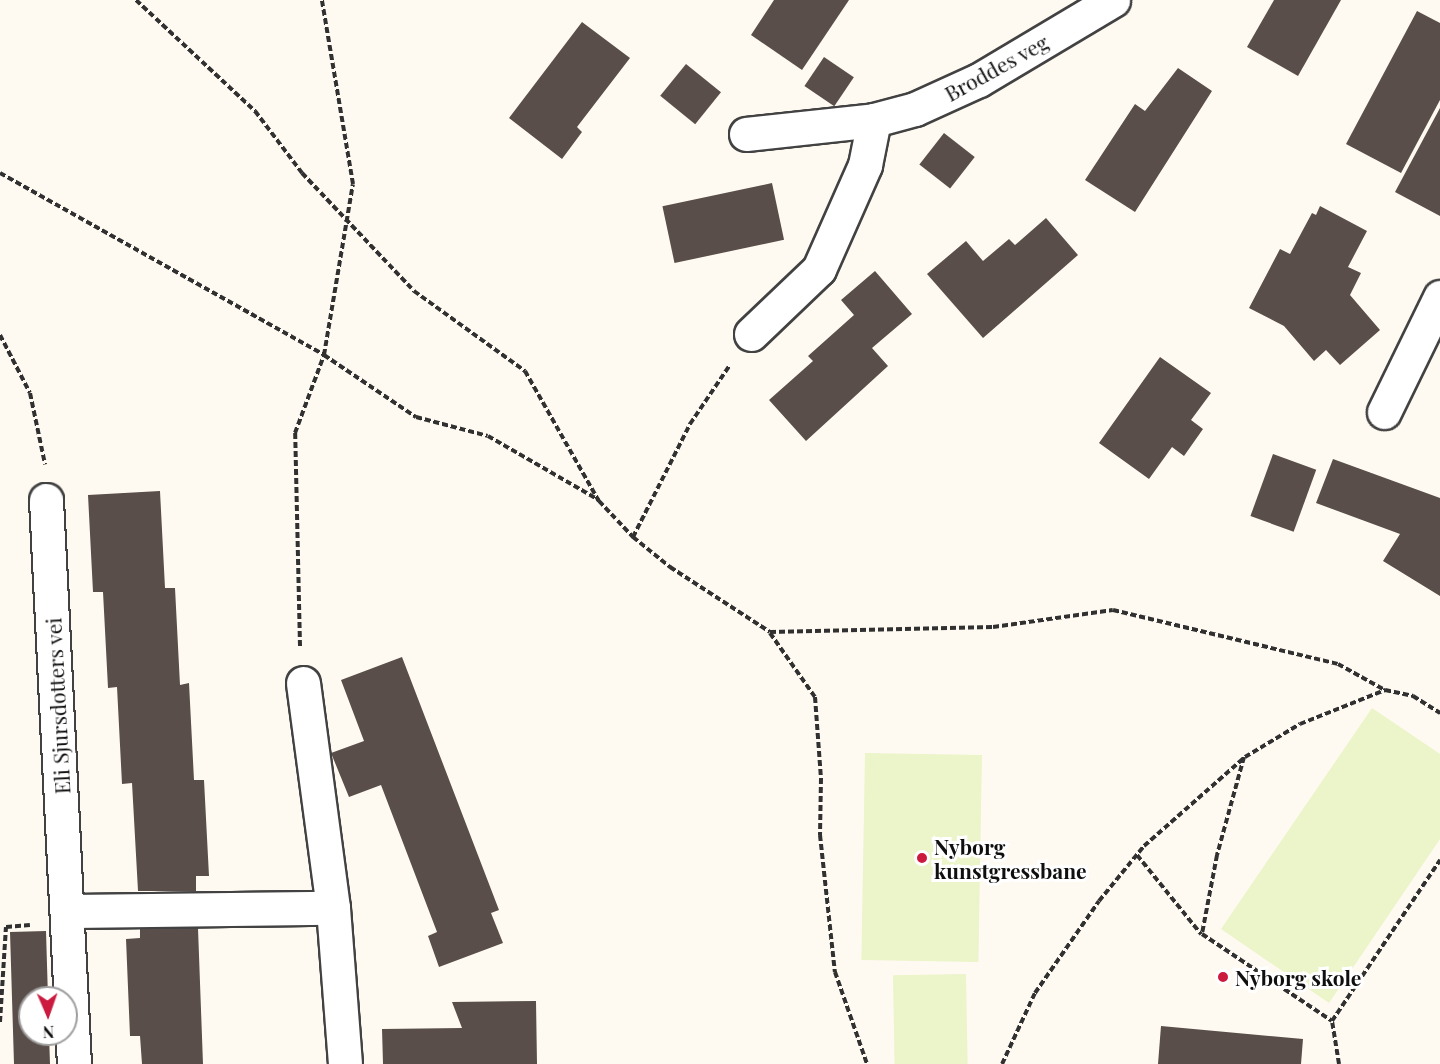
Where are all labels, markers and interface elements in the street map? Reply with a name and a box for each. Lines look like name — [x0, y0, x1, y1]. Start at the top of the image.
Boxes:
street label: Broddes veg — [940, 28, 1052, 106]
street label: Eli Sjursdotters vei — [40, 617, 74, 795]
place label: Nyborg kunstgressbane — [934, 833, 1087, 883]
marker: Nyborg kunstgressbane — [915, 851, 929, 865]
place label: Nyborg skole — [1235, 964, 1361, 990]
marker: Nyborg skole — [1216, 970, 1230, 984]
north arrow — [18, 986, 78, 1046]
text: N — [42, 1022, 55, 1043]

